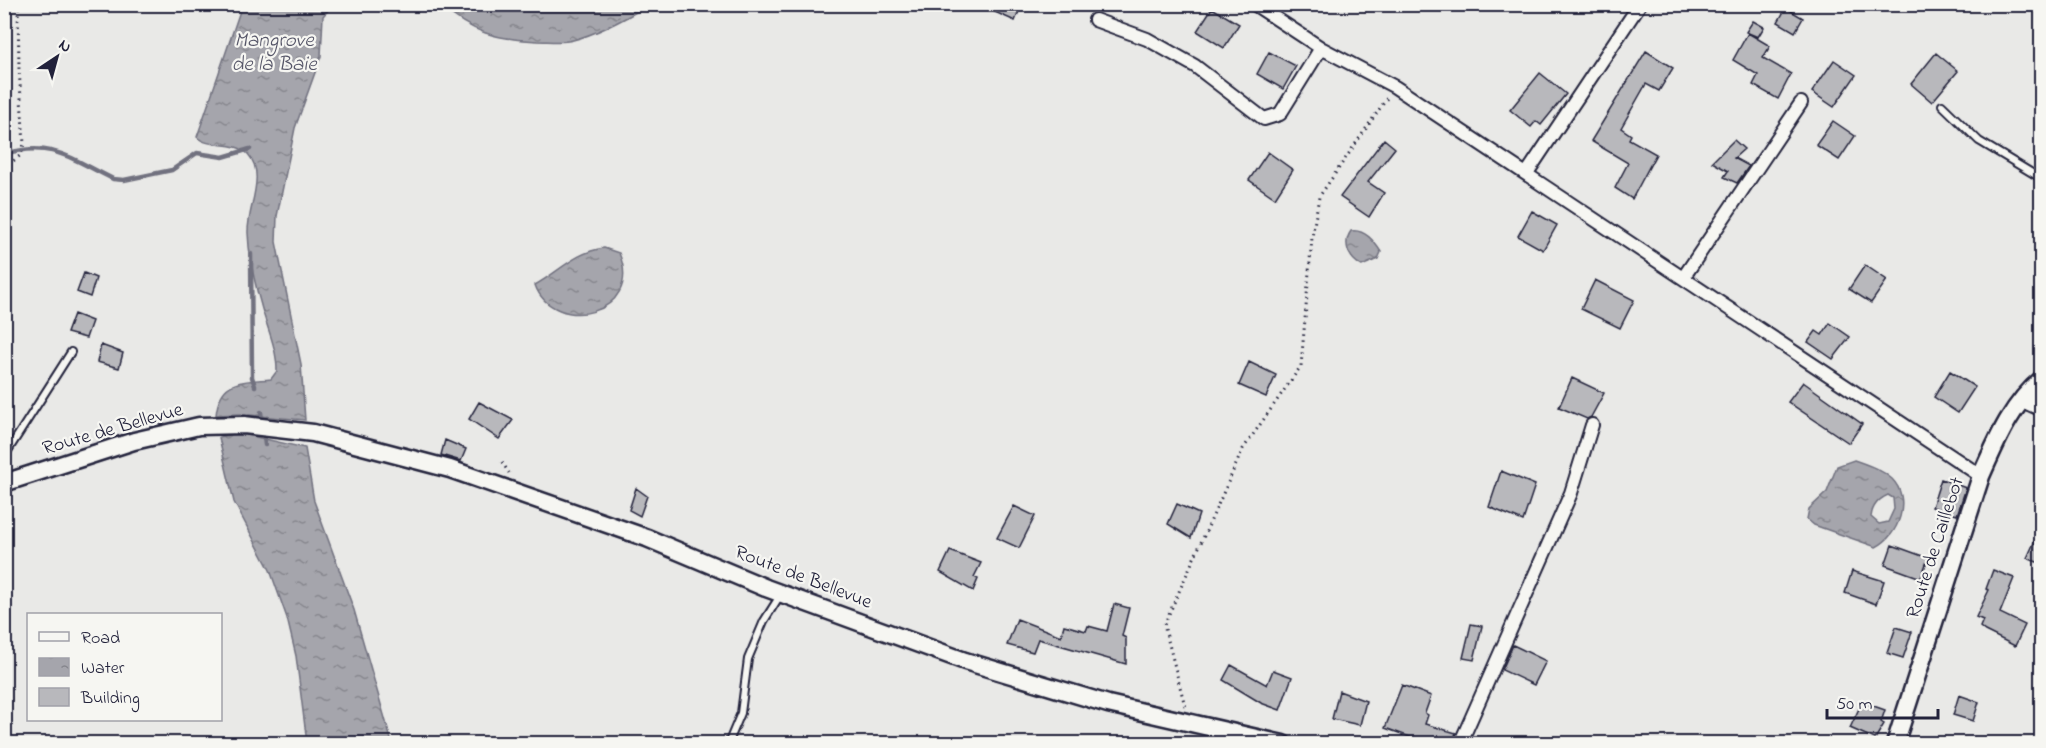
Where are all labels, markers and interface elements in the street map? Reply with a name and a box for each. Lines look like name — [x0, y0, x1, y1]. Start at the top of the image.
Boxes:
water label: Mangrove de la Baie — [231, 26, 318, 80]
north arrow — [27, 27, 87, 87]
text: N — [53, 34, 76, 59]
street label: Route de Bellevue — [39, 396, 187, 464]
street label: Route de Caillebot — [1899, 473, 1973, 623]
street label: Route de Bellevue — [730, 539, 876, 618]
legend — [27, 613, 222, 721]
text: Road — [81, 626, 120, 652]
text: Water — [81, 656, 125, 682]
scale bar — [1827, 682, 1938, 720]
text: Building — [80, 686, 140, 713]
text: 50 m — [1836, 692, 1873, 718]

